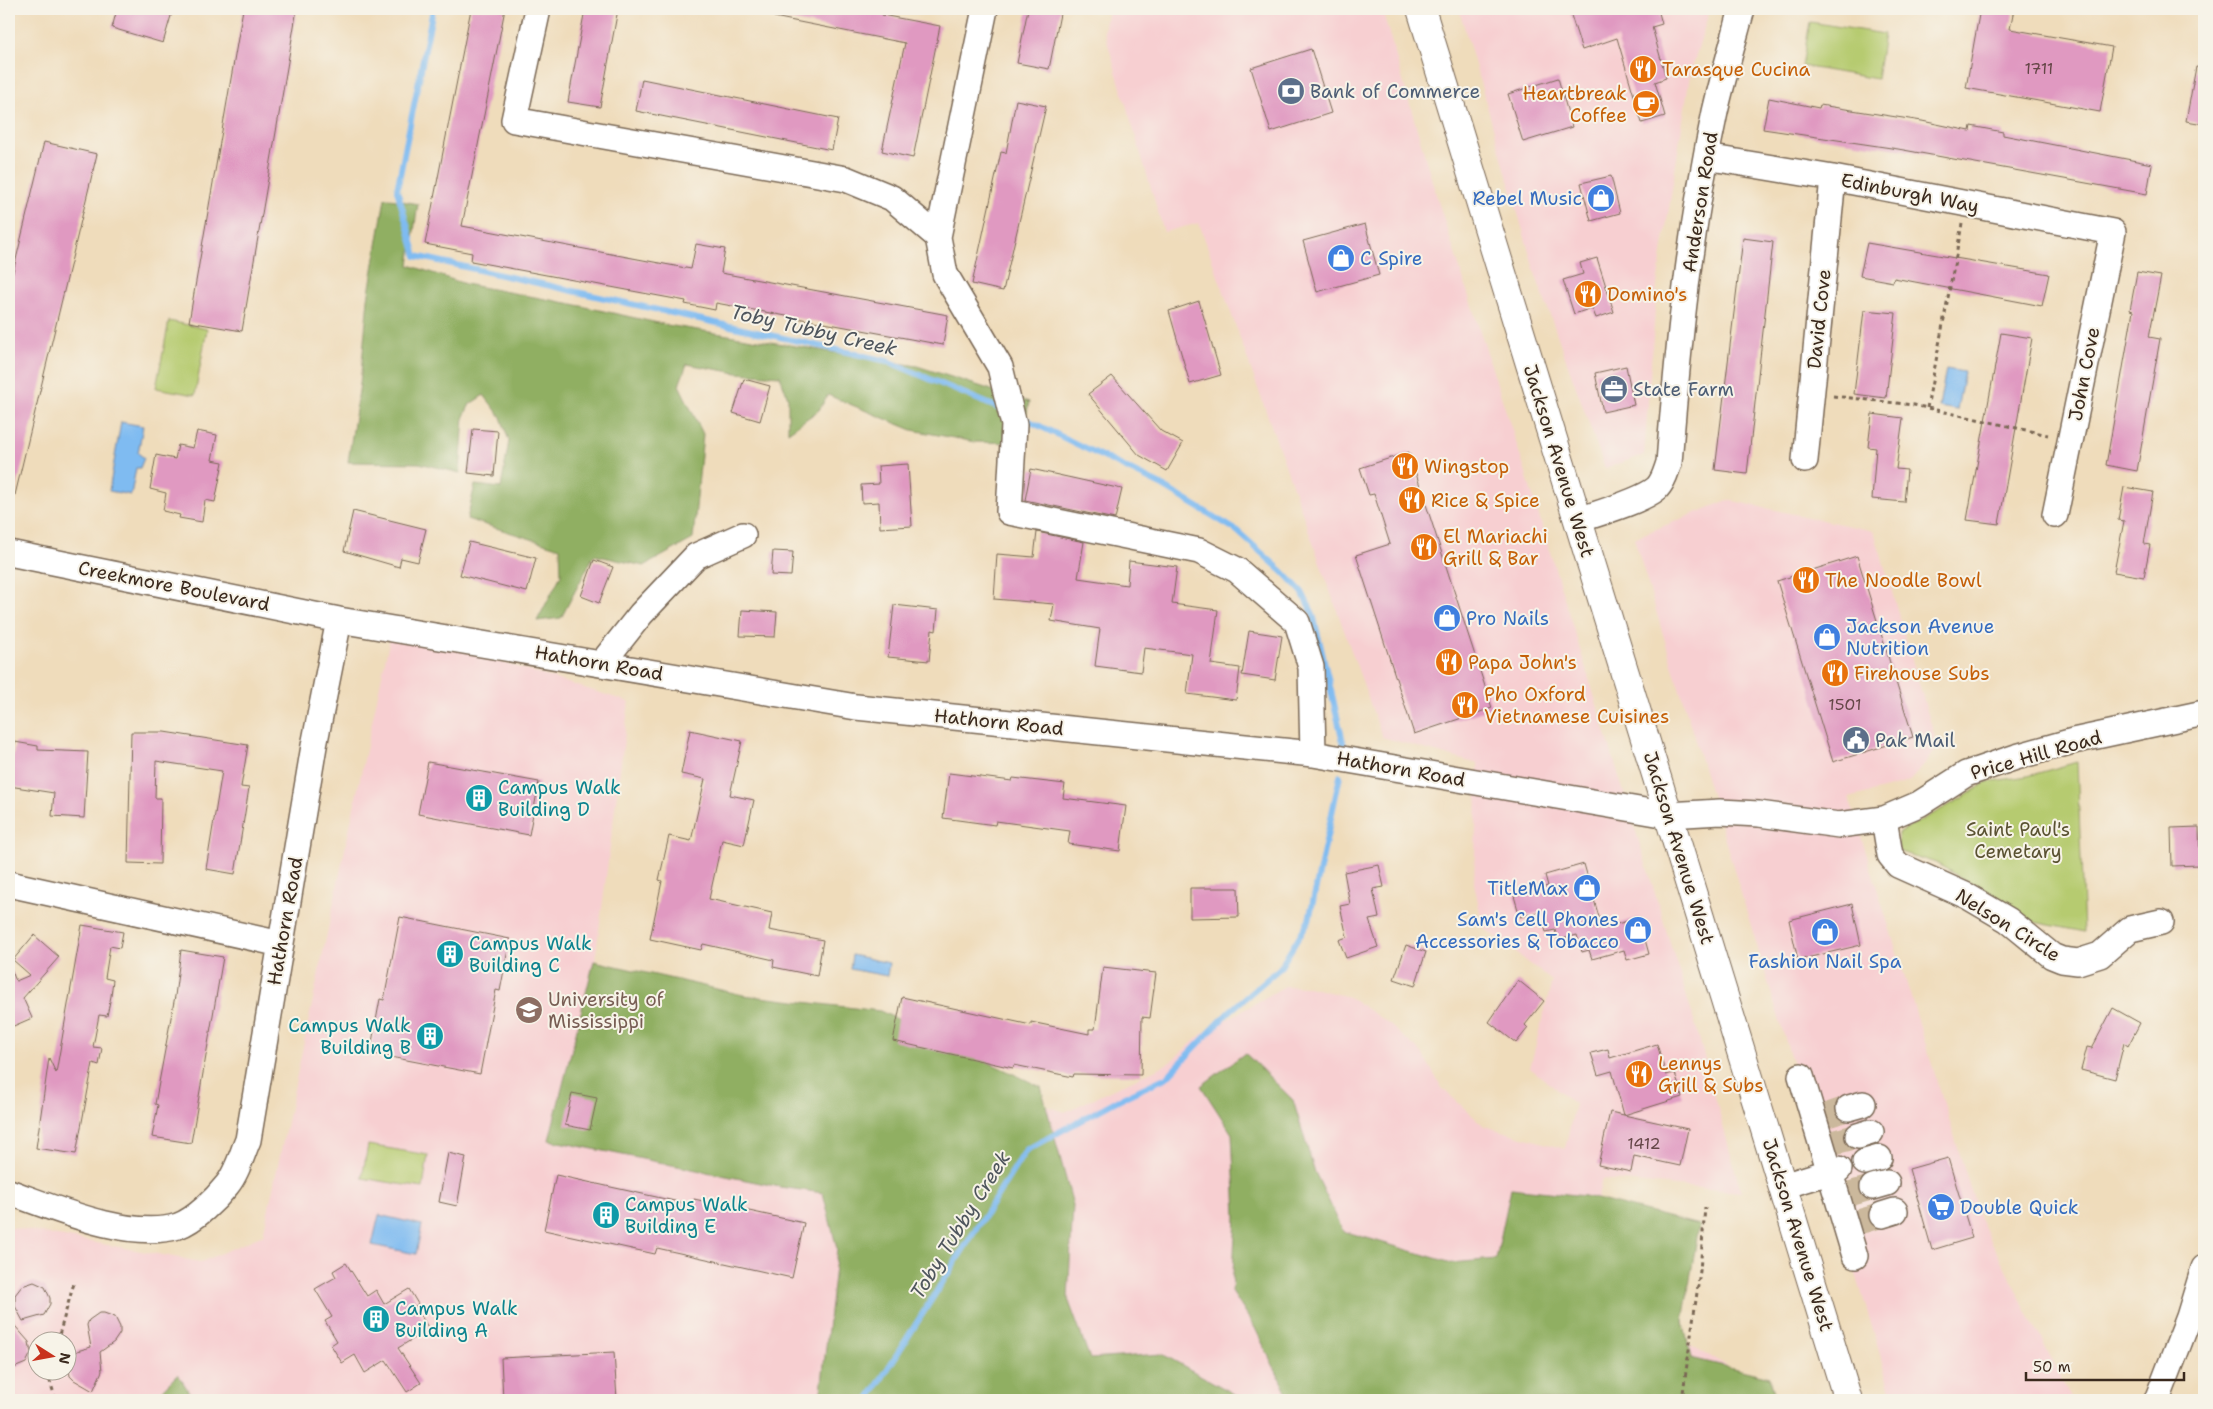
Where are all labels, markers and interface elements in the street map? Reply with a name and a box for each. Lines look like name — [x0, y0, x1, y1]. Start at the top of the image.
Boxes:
restaurant icon: Tarasque Cucina — [1628, 54, 1658, 84]
place label: Tarasque Cucina — [1662, 57, 1810, 82]
house number: 1711 — [2024, 58, 2054, 79]
bank icon: Bank of Commerce — [1276, 76, 1306, 106]
place label: Bank of Commerce — [1310, 79, 1480, 104]
place label: Heartbreak Coffee — [1522, 81, 1627, 128]
cafe icon: Heartbreak Coffee — [1631, 89, 1661, 119]
street label: Anderson Road — [1677, 130, 1723, 274]
street label: Edinburgh Way — [1839, 167, 1981, 219]
shop icon: Rebel Music — [1586, 183, 1616, 213]
place label: Rebel Music — [1472, 186, 1582, 211]
shop icon: C Spire — [1326, 243, 1356, 273]
place label: C Spire — [1360, 246, 1423, 271]
street label: David Cove — [1801, 268, 1837, 370]
restaurant icon: Domino's — [1573, 279, 1603, 309]
place label: Domino's — [1607, 282, 1687, 307]
water label: Toby Tubby Creek — [728, 298, 900, 362]
street label: John Cove — [2063, 325, 2105, 423]
street label: Jackson Avenue West — [1518, 362, 1600, 560]
office icon: State Farm — [1599, 374, 1629, 404]
place label: State Farm — [1633, 377, 1734, 402]
restaurant icon: Wingstop — [1390, 451, 1420, 481]
place label: Wingstop — [1424, 454, 1509, 479]
restaurant icon: Rice & Spice — [1397, 485, 1427, 515]
place label: Rice & Spice — [1431, 488, 1540, 513]
place label: El Mariachi Grill & Bar — [1443, 524, 1548, 571]
restaurant icon: El Mariachi Grill & Bar — [1409, 532, 1439, 562]
street label: Creekmore Boulevard — [76, 555, 272, 617]
restaurant icon: The Noodle Bowl — [1791, 565, 1821, 595]
place label: The Noodle Bowl — [1825, 568, 1982, 593]
shop icon: Pro Nails — [1432, 603, 1462, 633]
place label: Pro Nails — [1466, 606, 1549, 631]
place label: Jackson Avenue Nutrition — [1846, 614, 1994, 661]
shop icon: Jackson Avenue Nutrition — [1812, 622, 1842, 652]
street label: Hathorn Road — [533, 639, 665, 687]
restaurant icon: Papa John's — [1434, 647, 1464, 677]
place label: Papa John's — [1468, 650, 1577, 675]
restaurant icon: Firehouse Subs — [1820, 658, 1850, 688]
place label: Firehouse Subs — [1854, 661, 1990, 686]
place label: Pho Oxford Vietnamese Cuisines — [1484, 682, 1669, 729]
restaurant icon: Pho Oxford Vietnamese Cuisines — [1450, 690, 1480, 720]
house number: 1501 — [1828, 694, 1862, 715]
street label: Hathorn Road — [933, 703, 1065, 741]
street label: Price Hill Road — [1968, 724, 2104, 786]
public building icon: Pak Mail — [1841, 725, 1871, 755]
place label: Pak Mail — [1875, 728, 1956, 753]
street label: Hathorn Road — [1335, 745, 1467, 793]
street label: Jackson Avenue West — [1638, 749, 1720, 947]
place label: Campus Walk Building D — [498, 775, 621, 822]
building icon: Campus Walk Building D — [464, 783, 494, 813]
park label: Saint Paul's Cemetary — [1966, 817, 2070, 864]
street label: Hathorn Road — [261, 855, 309, 987]
shop icon: TitleMax — [1572, 873, 1602, 903]
place label: TitleMax — [1487, 876, 1568, 901]
street label: Nelson Circle — [1951, 883, 2065, 967]
place label: Sam's Cell Phones Accessories & Tobacco — [1415, 907, 1619, 954]
shop icon: Sam's Cell Phones Accessories & Tobacco — [1623, 915, 1653, 945]
shop icon: Fashion Nail Spa — [1810, 917, 1840, 947]
place label: Campus Walk Building C — [469, 931, 592, 978]
building icon: Campus Walk Building C — [435, 939, 465, 969]
place label: Fashion Nail Spa — [1748, 949, 1902, 974]
place label: University of Mississippi — [548, 987, 665, 1034]
school or university icon: University of Mississippi — [514, 995, 544, 1025]
place label: Campus Walk Building B — [288, 1013, 411, 1060]
building icon: Campus Walk Building B — [415, 1021, 445, 1051]
place label: Lennys Grill & Subs — [1658, 1051, 1764, 1098]
restaurant icon: Lennys Grill & Subs — [1624, 1059, 1654, 1089]
house number: 1412 — [1627, 1133, 1661, 1154]
street label: Jackson Avenue West — [1757, 1136, 1839, 1334]
water label: Toby Tubby Creek — [904, 1146, 1016, 1304]
place label: Campus Walk Building E — [625, 1192, 748, 1239]
supermarket icon: Double Quick — [1926, 1192, 1956, 1222]
place label: Double Quick — [1960, 1195, 2079, 1220]
building icon: Campus Walk Building E — [591, 1200, 621, 1230]
place label: Campus Walk Building A — [395, 1296, 518, 1343]
building icon: Campus Walk Building A — [361, 1304, 391, 1334]
north arrow — [28, 1332, 78, 1382]
scale bar — [2026, 1349, 2183, 1381]
text: N — [55, 1351, 75, 1366]
text: 50 m — [2033, 1357, 2071, 1377]

